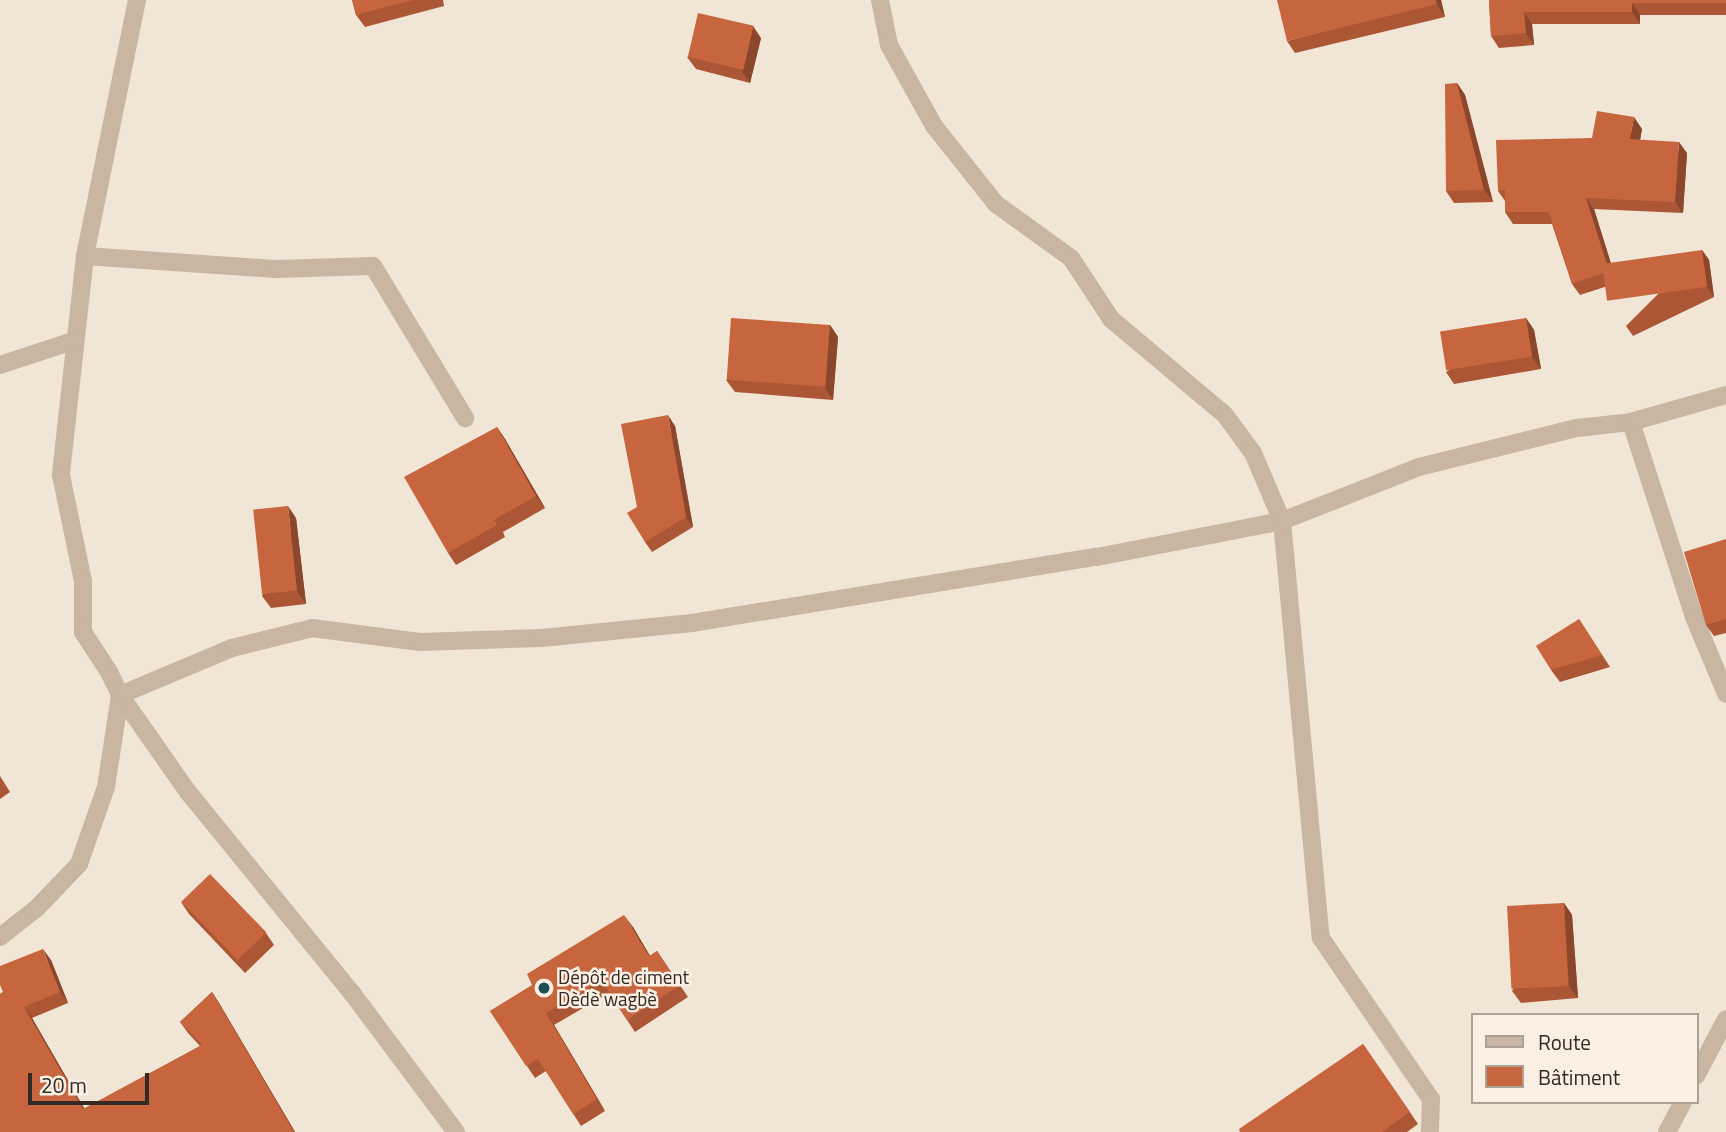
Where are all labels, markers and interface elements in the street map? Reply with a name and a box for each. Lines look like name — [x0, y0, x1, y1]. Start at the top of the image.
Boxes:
place label: Dépôt de ciment Dèdè wagbè — [558, 966, 689, 1010]
marker: Dépôt de ciment Dèdè wagbè — [536, 980, 552, 996]
legend — [1470, 1013, 1698, 1104]
text: Route — [1538, 1026, 1591, 1058]
scale bar — [32, 1058, 152, 1102]
text: Bâtiment — [1538, 1061, 1620, 1093]
text: 20 m — [41, 1069, 87, 1101]

